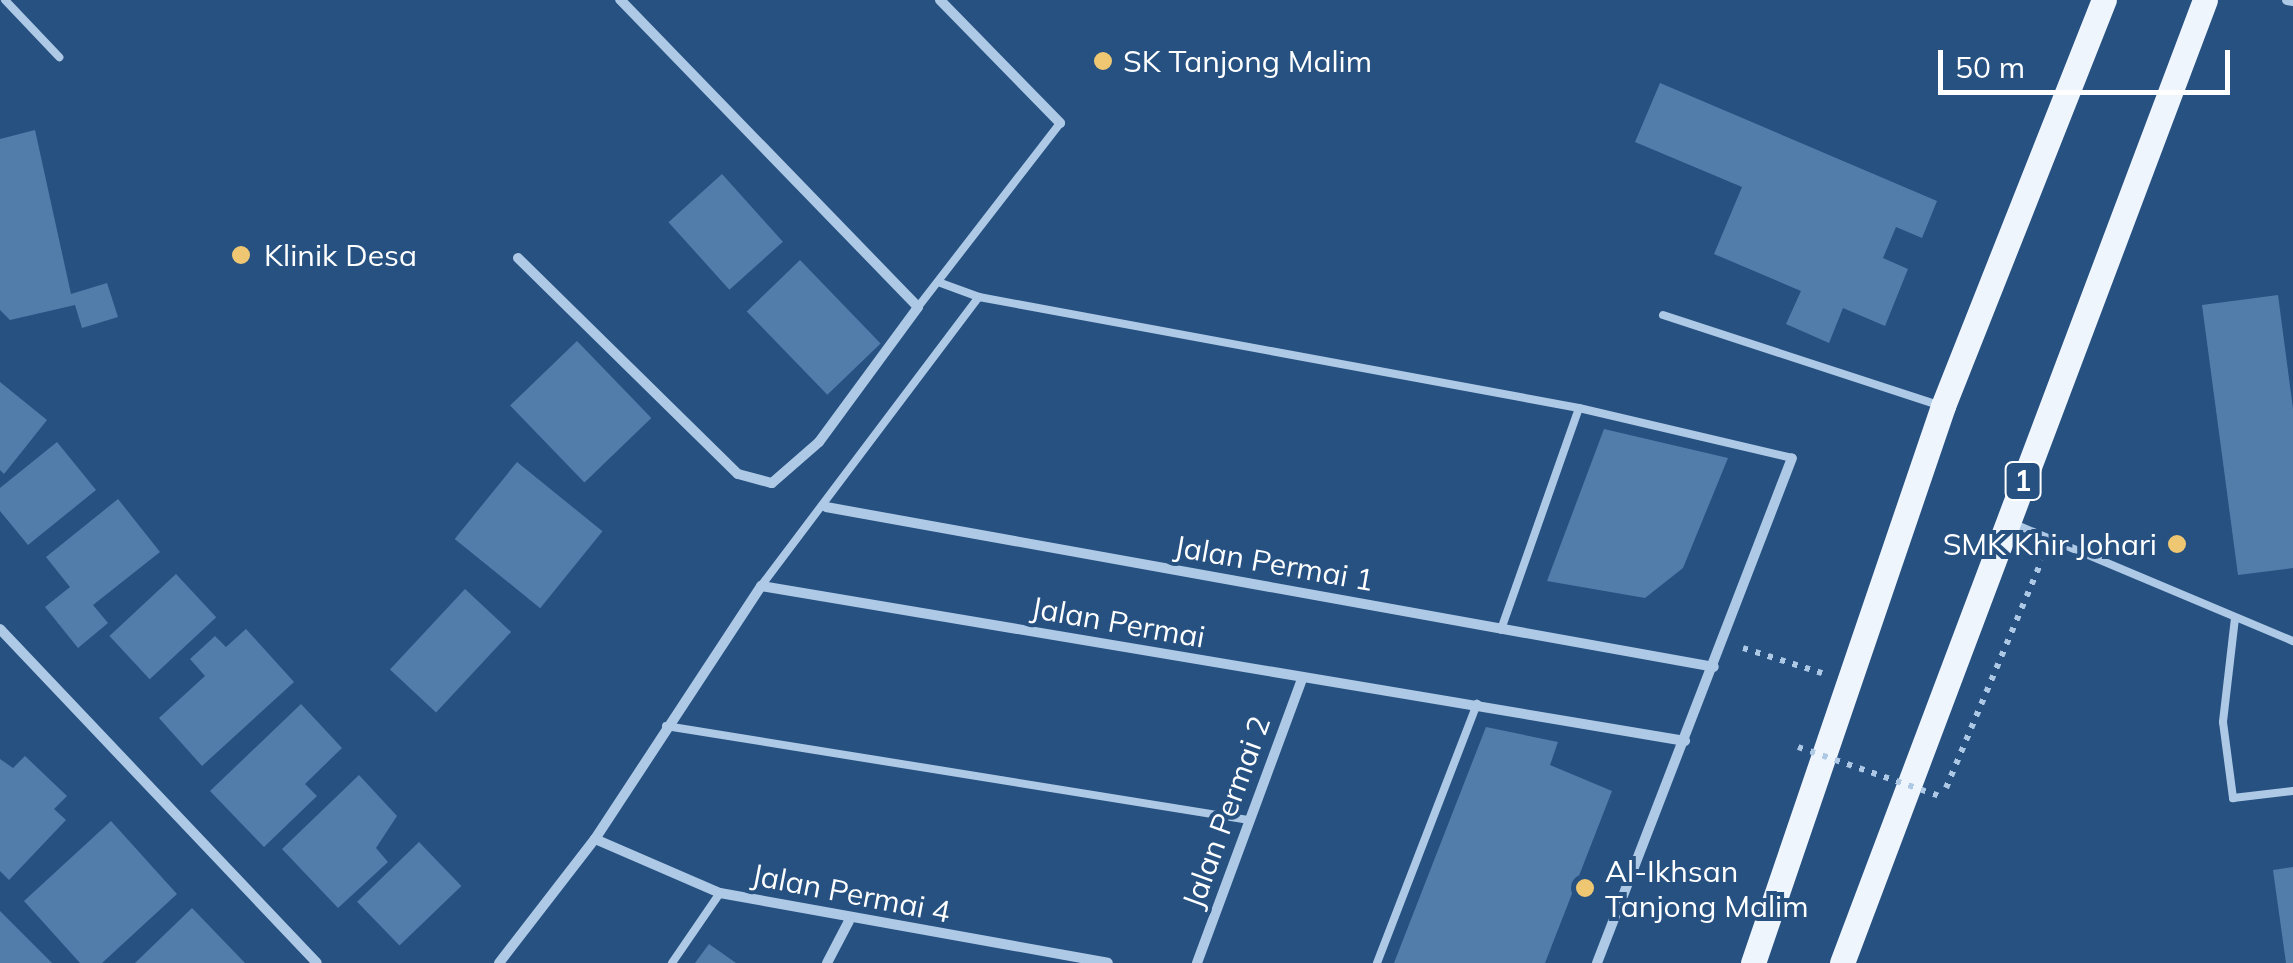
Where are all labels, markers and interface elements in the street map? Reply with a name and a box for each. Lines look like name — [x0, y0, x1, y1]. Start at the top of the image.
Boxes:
scale bar — [1943, 30, 2236, 92]
place label: SK Tanjong Malim — [1123, 43, 1372, 79]
text: 50 m — [1955, 48, 2025, 86]
marker: SK Tanjong Malim — [1092, 50, 1114, 72]
place label: Klinik Desa — [264, 237, 417, 273]
marker: Klinik Desa — [228, 242, 254, 268]
road number: 1 — [2003, 458, 2043, 504]
place label: SMK Khir Johari — [1943, 526, 2157, 562]
street label: Jalan Permai 1 — [1172, 528, 1376, 598]
marker: SMK Khir Johari — [2166, 533, 2188, 555]
street label: Jalan Permai — [1028, 589, 1208, 655]
street label: Jalan Permai 2 — [1175, 711, 1277, 913]
place label: Al-Ikhsan Tanjong Malim — [1605, 853, 1809, 924]
street label: Jalan Permai 4 — [749, 856, 953, 930]
marker: Al-Ikhsan Tanjong Malim — [1574, 877, 1596, 899]

